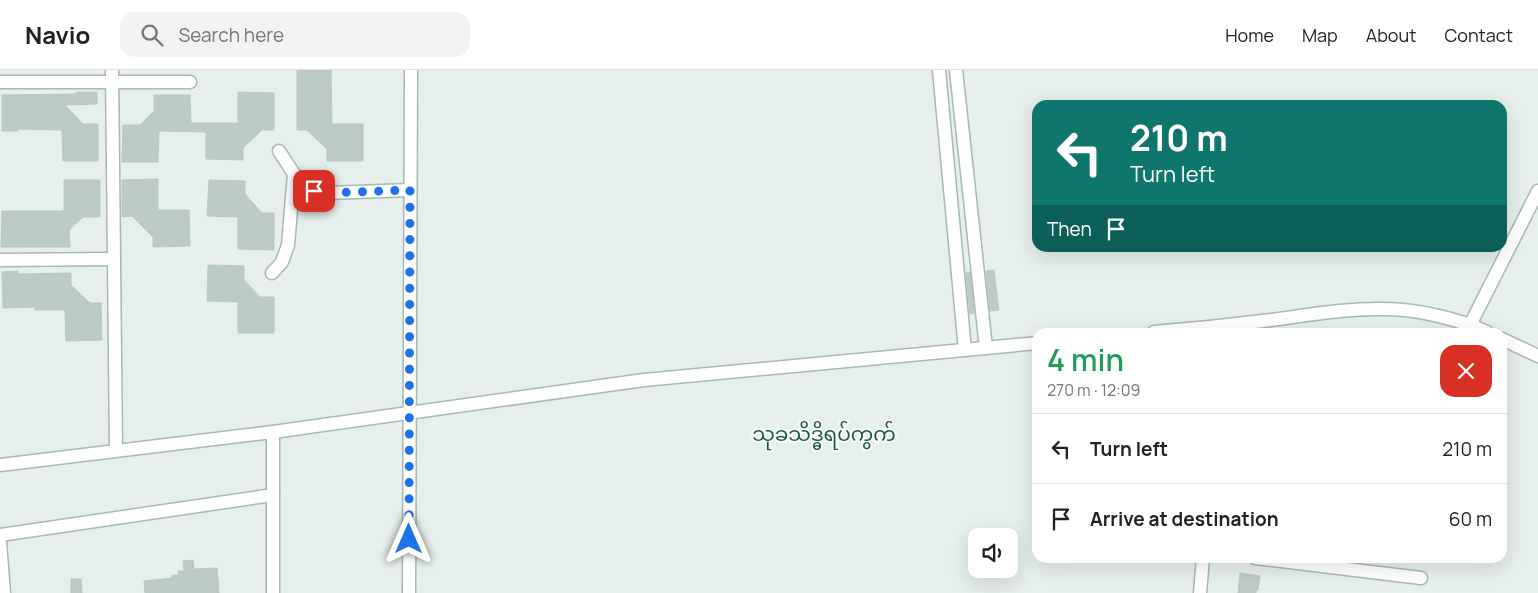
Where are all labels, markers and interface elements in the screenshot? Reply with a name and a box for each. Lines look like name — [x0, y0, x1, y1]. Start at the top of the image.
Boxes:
search box — [120, 12, 470, 57]
text: Navio — [25, 18, 90, 51]
icon: search — [138, 21, 166, 49]
text: Search here — [178, 22, 284, 48]
text: Home — [1225, 23, 1274, 47]
text: Map — [1302, 23, 1338, 47]
text: About — [1366, 23, 1416, 47]
text: Contact — [1444, 23, 1513, 47]
text: 210 m — [1130, 114, 1228, 162]
icon: left — [1047, 120, 1112, 185]
text: Turn left — [1130, 159, 1215, 189]
pin — [293, 170, 335, 212]
icon: arrive — [300, 177, 328, 205]
icon: arrive — [1102, 215, 1130, 243]
text: Then — [1047, 216, 1092, 242]
text: 4 min — [1047, 339, 1124, 380]
button: close — [1440, 345, 1492, 397]
text: 270 m · 12:09 — [1047, 379, 1141, 401]
district label: သုခသိဒ္ဓိရပ်ကွက် — [752, 420, 896, 451]
icon: left — [1047, 435, 1075, 463]
text: Turn left — [1090, 436, 1168, 462]
text: 210 m — [1442, 436, 1492, 462]
icon: arrive — [1047, 505, 1075, 533]
text: Arrive at destination — [1090, 506, 1279, 532]
text: 60 m — [1449, 506, 1492, 532]
position arrow — [382, 512, 434, 564]
map controls — [968, 528, 1018, 578]
button: sound — [968, 528, 1018, 578]

